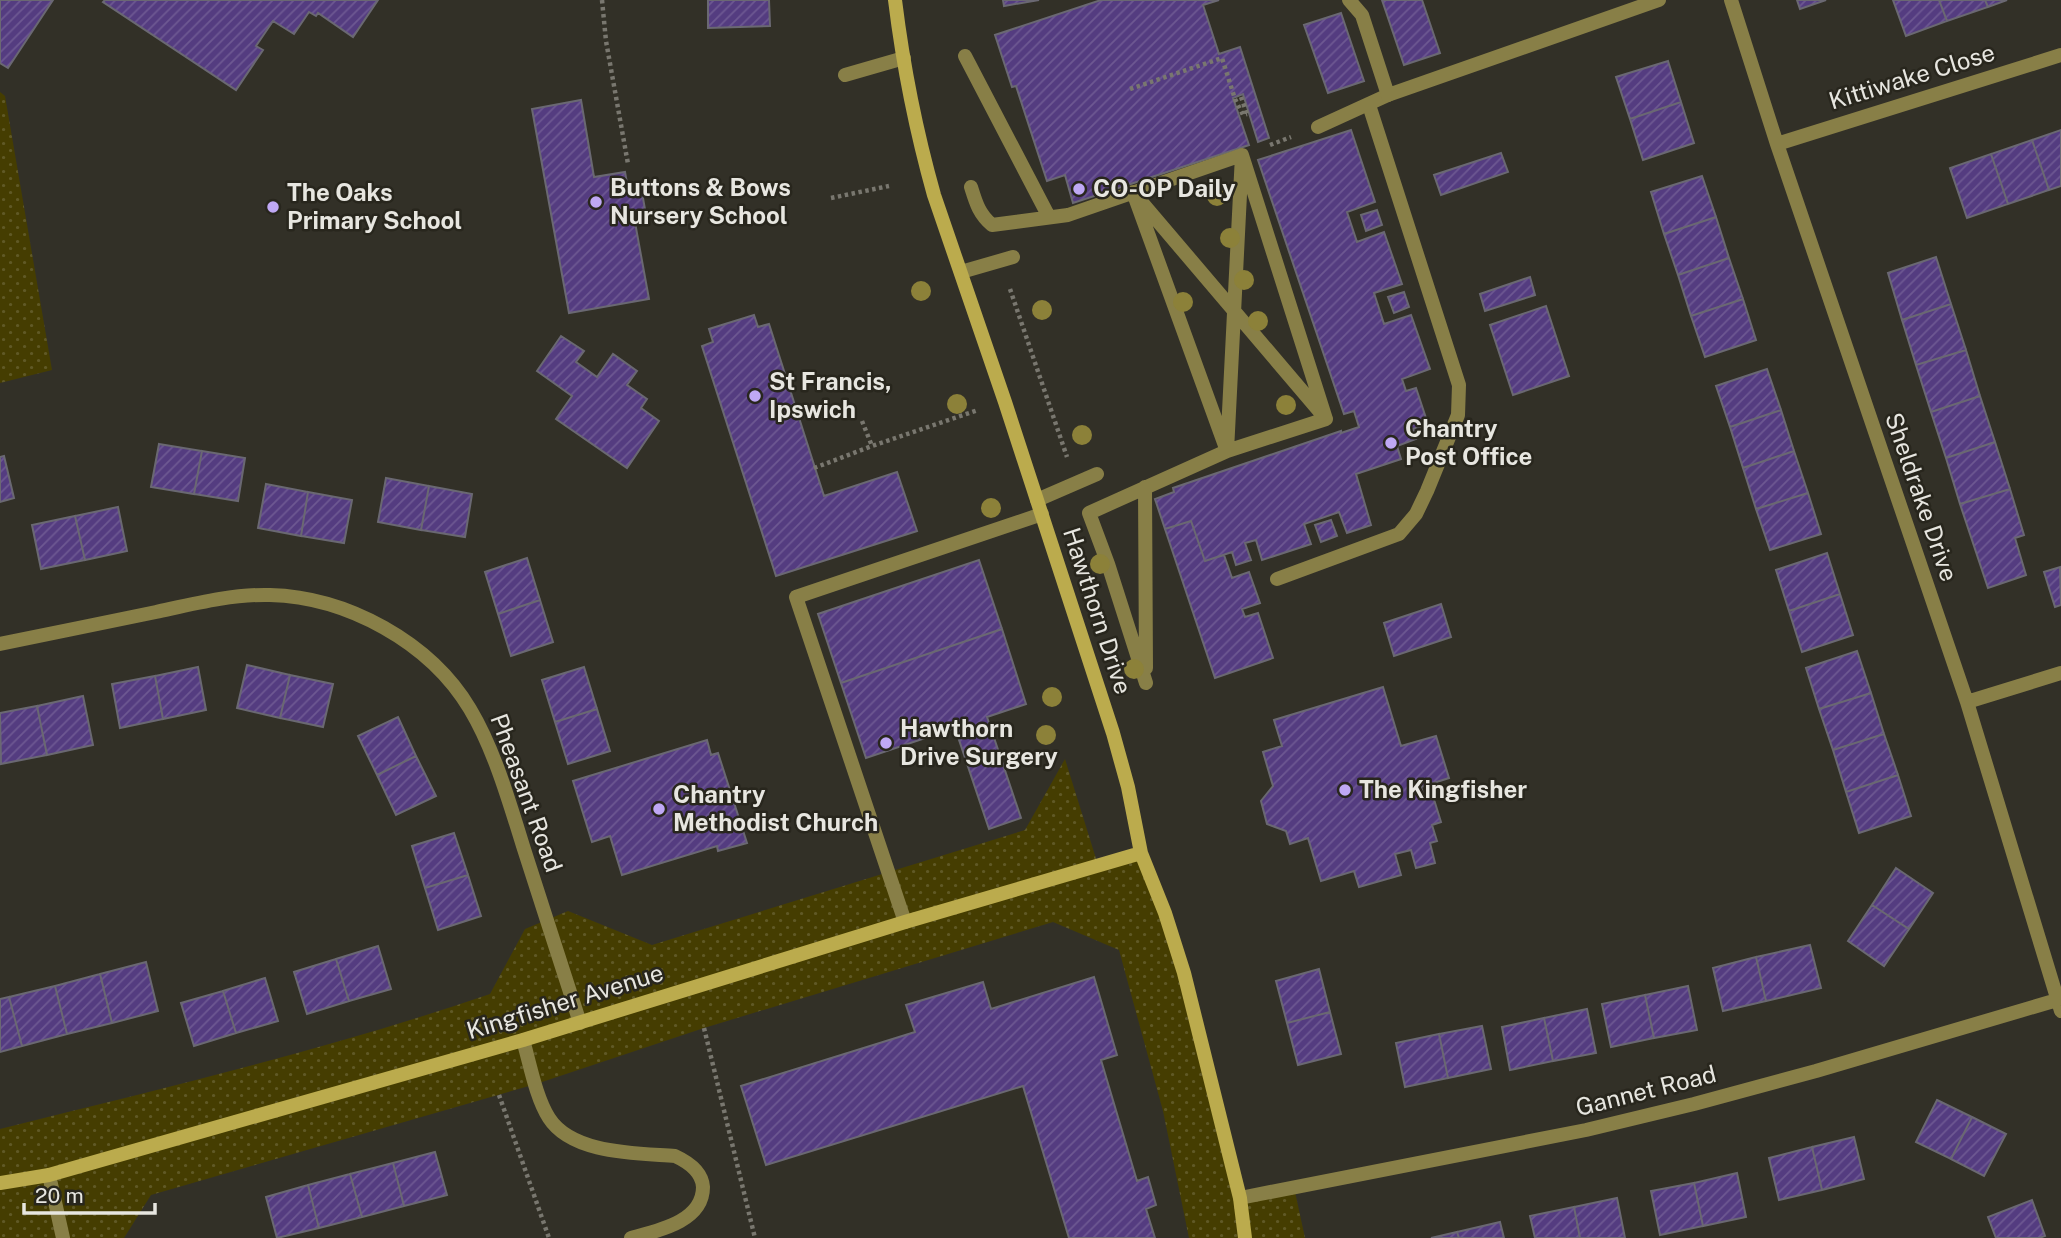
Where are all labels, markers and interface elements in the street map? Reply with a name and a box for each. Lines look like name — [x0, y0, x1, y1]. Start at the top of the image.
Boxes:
street label: Kittiwake Close — [1825, 38, 1998, 115]
place label: Buttons & Bows Nursery School — [610, 173, 791, 229]
place label: CO-OP Daily — [1093, 174, 1236, 202]
place label: The Oaks Primary School — [287, 178, 462, 234]
marker: CO-OP Daily — [1071, 181, 1087, 197]
marker: Buttons & Bows Nursery School — [588, 194, 604, 210]
marker: The Oaks Primary School — [265, 199, 281, 215]
place label: St Francis, Ipswich — [769, 367, 892, 423]
marker: St Francis, Ipswich — [747, 388, 763, 404]
street label: Sheldrake Drive — [1880, 409, 1964, 585]
place label: Chantry Post Office — [1405, 414, 1532, 470]
marker: Chantry Post Office — [1383, 435, 1399, 451]
street label: Hawthorn Drive — [1058, 524, 1138, 697]
street label: Pheasant Road — [485, 710, 569, 876]
place label: Hawthorn Drive Surgery — [900, 714, 1058, 770]
marker: Hawthorn Drive Surgery — [878, 735, 894, 751]
place label: The Kingfisher — [1359, 775, 1527, 803]
place label: Chantry Methodist Church — [673, 780, 878, 836]
marker: The Kingfisher — [1337, 782, 1353, 798]
marker: Chantry Methodist Church — [651, 801, 667, 817]
street label: Kingfisher Avenue — [463, 958, 666, 1044]
street label: Gannet Road — [1573, 1059, 1719, 1121]
scale bar — [24, 1172, 156, 1216]
text: 20 m — [35, 1183, 84, 1208]

